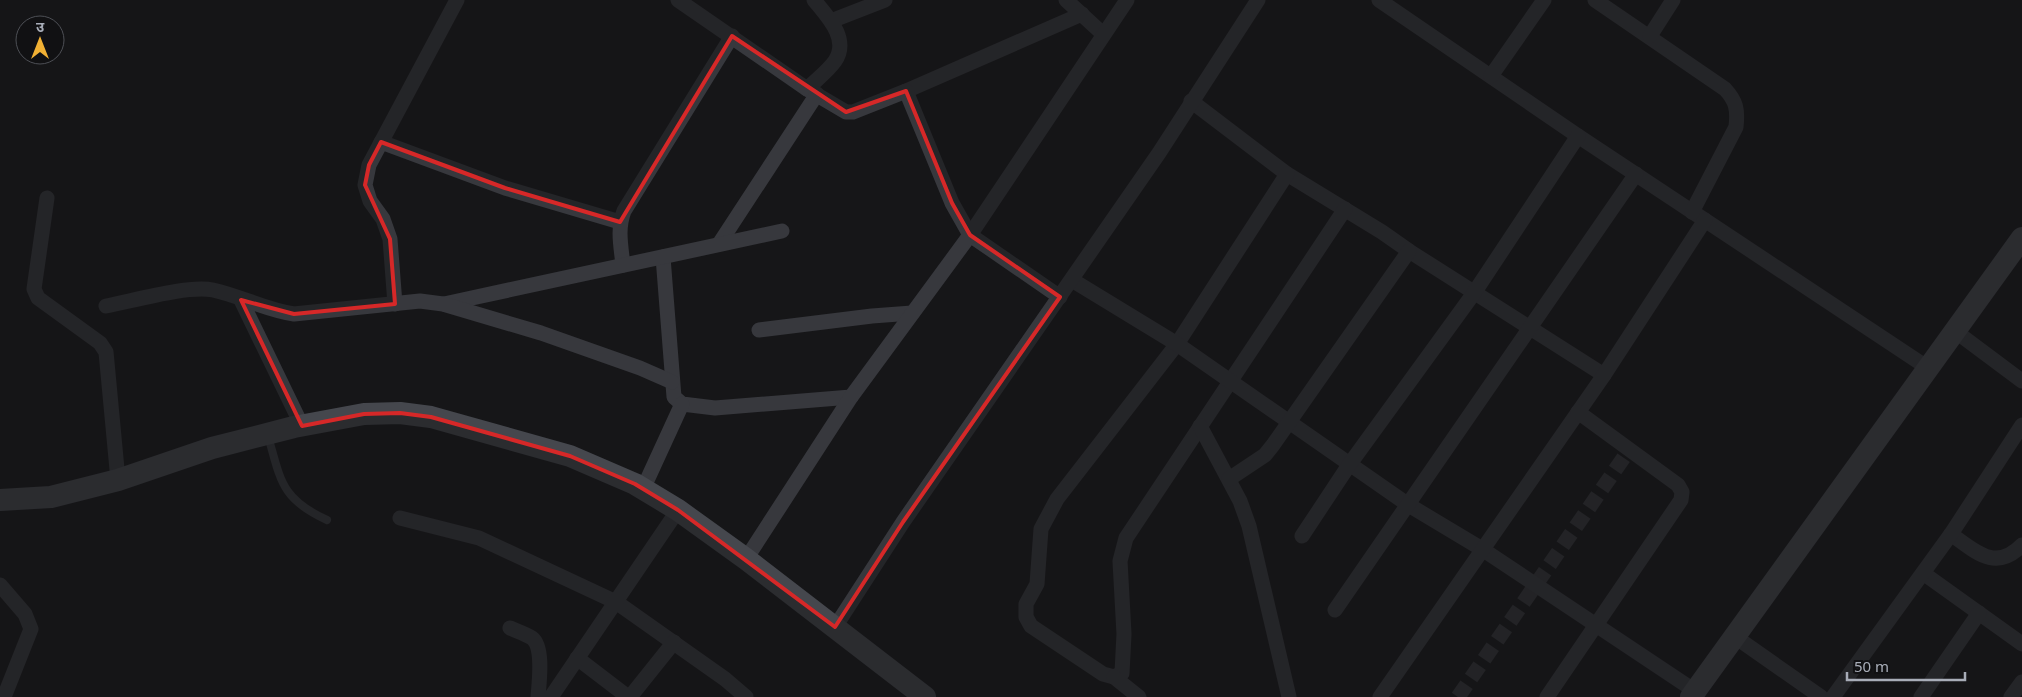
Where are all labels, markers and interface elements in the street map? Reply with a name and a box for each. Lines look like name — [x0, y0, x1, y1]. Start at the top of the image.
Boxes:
north arrow — [15, 15, 65, 65]
text: उ — [36, 17, 45, 36]
scale bar — [1847, 650, 1964, 682]
text: 50 m — [1854, 656, 1889, 676]

